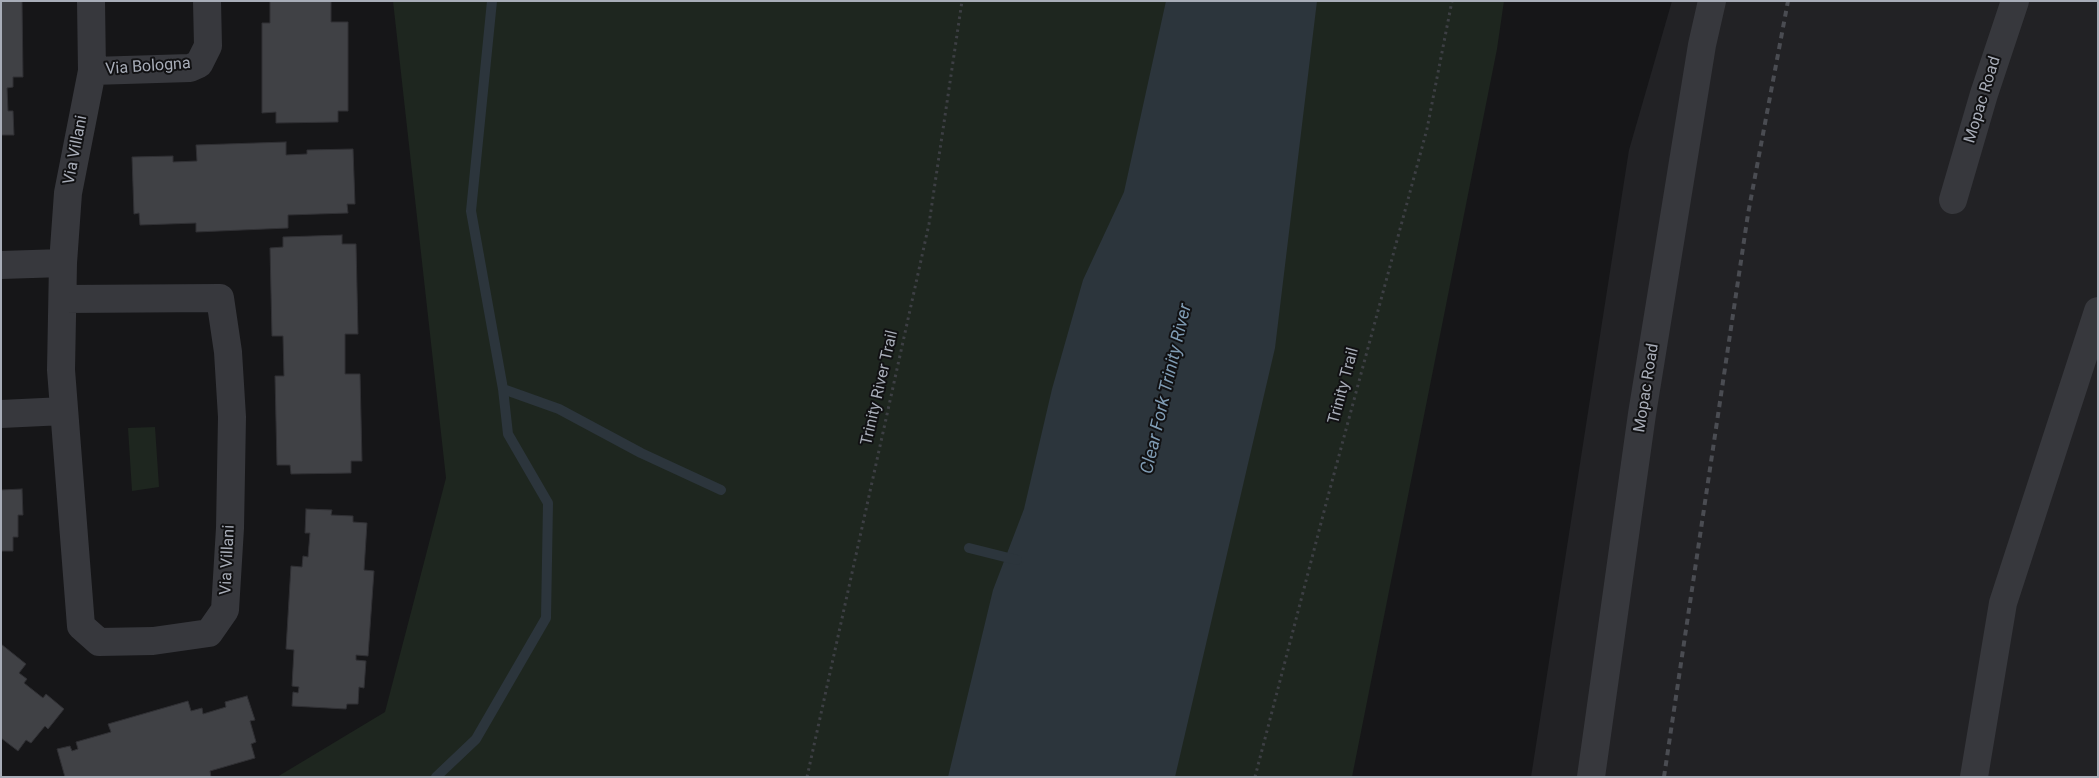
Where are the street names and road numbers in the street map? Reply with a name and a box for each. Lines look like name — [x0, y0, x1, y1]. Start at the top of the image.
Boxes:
street label: Via Bologna — [105, 54, 191, 80]
street label: Mopac Road — [1961, 54, 2005, 146]
street label: Via Villani — [60, 114, 92, 186]
street label: Trinity River Trail — [857, 329, 903, 447]
street label: Mopac Road — [1630, 342, 1664, 434]
street label: Trinity Trail — [1325, 346, 1363, 426]
street label: Via Villani — [217, 525, 239, 595]

